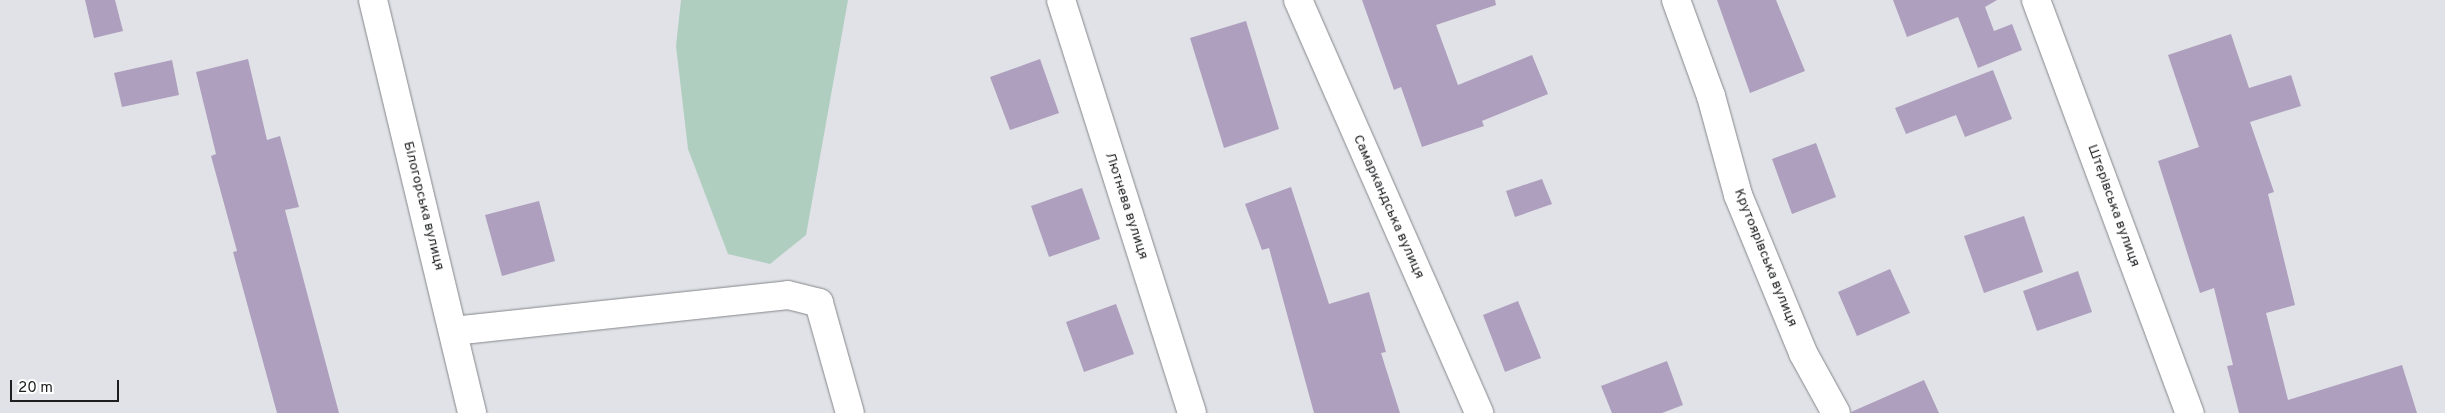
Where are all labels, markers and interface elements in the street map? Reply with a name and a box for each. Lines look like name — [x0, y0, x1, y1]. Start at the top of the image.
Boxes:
street label: Самаркандська вулиця — [1349, 132, 1427, 282]
street label: Білогорська вулиця — [399, 140, 447, 272]
street label: Штерівська вулиця — [2083, 142, 2143, 270]
street label: Лютнева вулиця — [1101, 150, 1151, 262]
street label: Крутоярівська вулиця — [1730, 187, 1800, 329]
scale bar — [12, 370, 121, 402]
text: 20 m — [18, 379, 53, 398]

